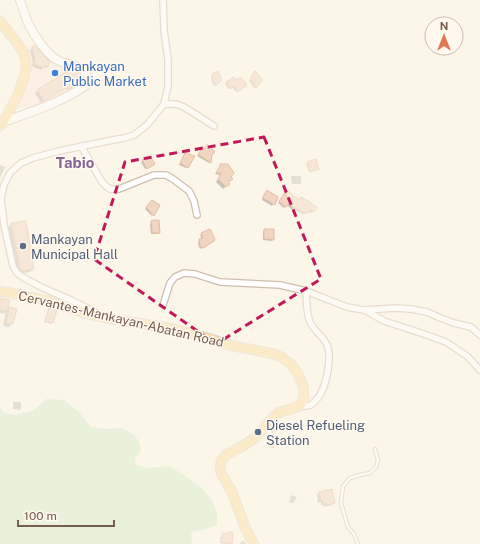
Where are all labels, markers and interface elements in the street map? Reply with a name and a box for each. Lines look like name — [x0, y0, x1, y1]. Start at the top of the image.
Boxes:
north arrow — [424, 16, 464, 56]
text: N — [440, 20, 448, 32]
place label: Mankayan Public Market — [63, 59, 147, 89]
marker: Mankayan Public Market — [50, 68, 60, 78]
district label: Tabio — [56, 154, 95, 171]
place label: Mankayan Municipal Hall — [31, 232, 118, 262]
marker: Mankayan Municipal Hall — [18, 241, 28, 251]
street label: Cervantes-Mankayan-Abatan Road — [17, 288, 225, 350]
place label: Diesel Refueling Station — [266, 418, 365, 448]
marker: Diesel Refueling Station — [253, 427, 263, 437]
scale bar — [18, 502, 114, 528]
text: 100 m — [24, 509, 57, 523]

